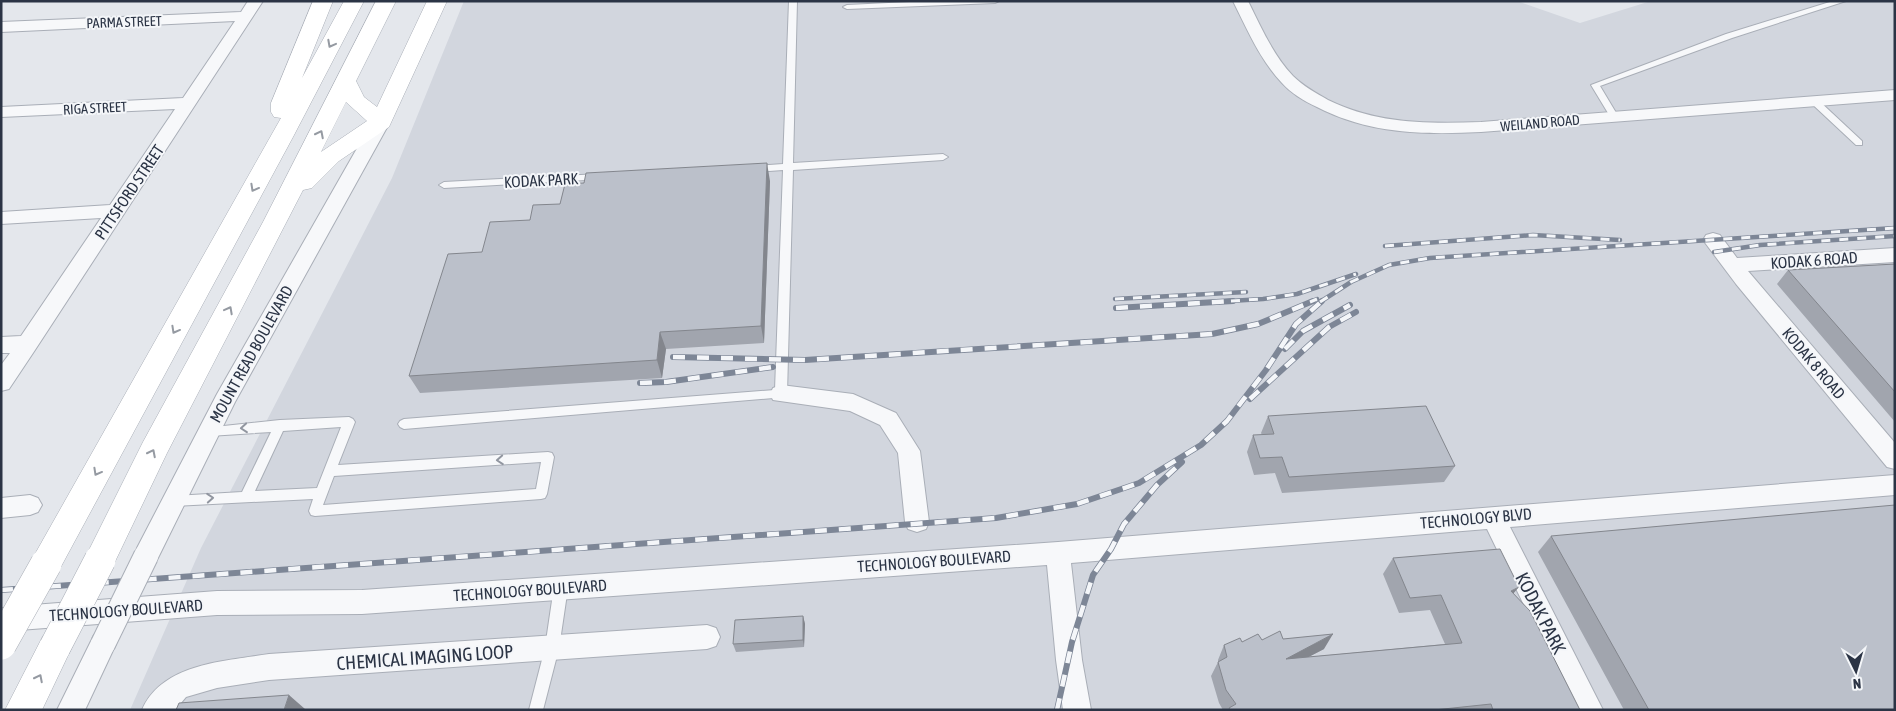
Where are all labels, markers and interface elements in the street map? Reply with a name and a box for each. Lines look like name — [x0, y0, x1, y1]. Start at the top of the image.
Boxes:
street label: PARMA STREET — [86, 13, 162, 31]
one-way arrow — [327, 39, 337, 48]
street label: RIGA STREET — [63, 98, 127, 118]
street label: WEILAND ROAD — [1500, 112, 1581, 134]
one-way arrow — [314, 131, 324, 140]
street label: PITTSFORD STREET — [91, 141, 167, 243]
street label: KODAK PARK — [503, 169, 579, 191]
one-way arrow — [251, 182, 261, 191]
street label: KODAK 6 ROAD — [1770, 248, 1858, 272]
street label: MOUNT READ BOULEVARD — [206, 282, 296, 426]
one-way arrow — [222, 306, 232, 315]
one-way arrow — [172, 324, 182, 333]
street label: KODAK 8 ROAD — [1779, 324, 1849, 402]
one-way arrow — [240, 423, 248, 434]
one-way arrow — [146, 449, 156, 458]
one-way arrow — [495, 454, 503, 465]
one-way arrow — [93, 466, 103, 475]
one-way arrow — [206, 493, 214, 504]
street label: TECHNOLOGY BLVD — [1420, 504, 1533, 532]
street label: TECHNOLOGY BOULEVARD — [857, 547, 1011, 575]
street label: KODAK PARK — [1511, 569, 1571, 658]
street label: TECHNOLOGY BOULEVARD — [453, 576, 607, 604]
street label: TECHNOLOGY BOULEVARD — [49, 596, 203, 624]
street label: CHEMICAL IMAGING LOOP — [336, 640, 514, 674]
north arrow — [1831, 646, 1881, 696]
one-way arrow — [33, 675, 43, 684]
text: N — [1852, 676, 1862, 692]

